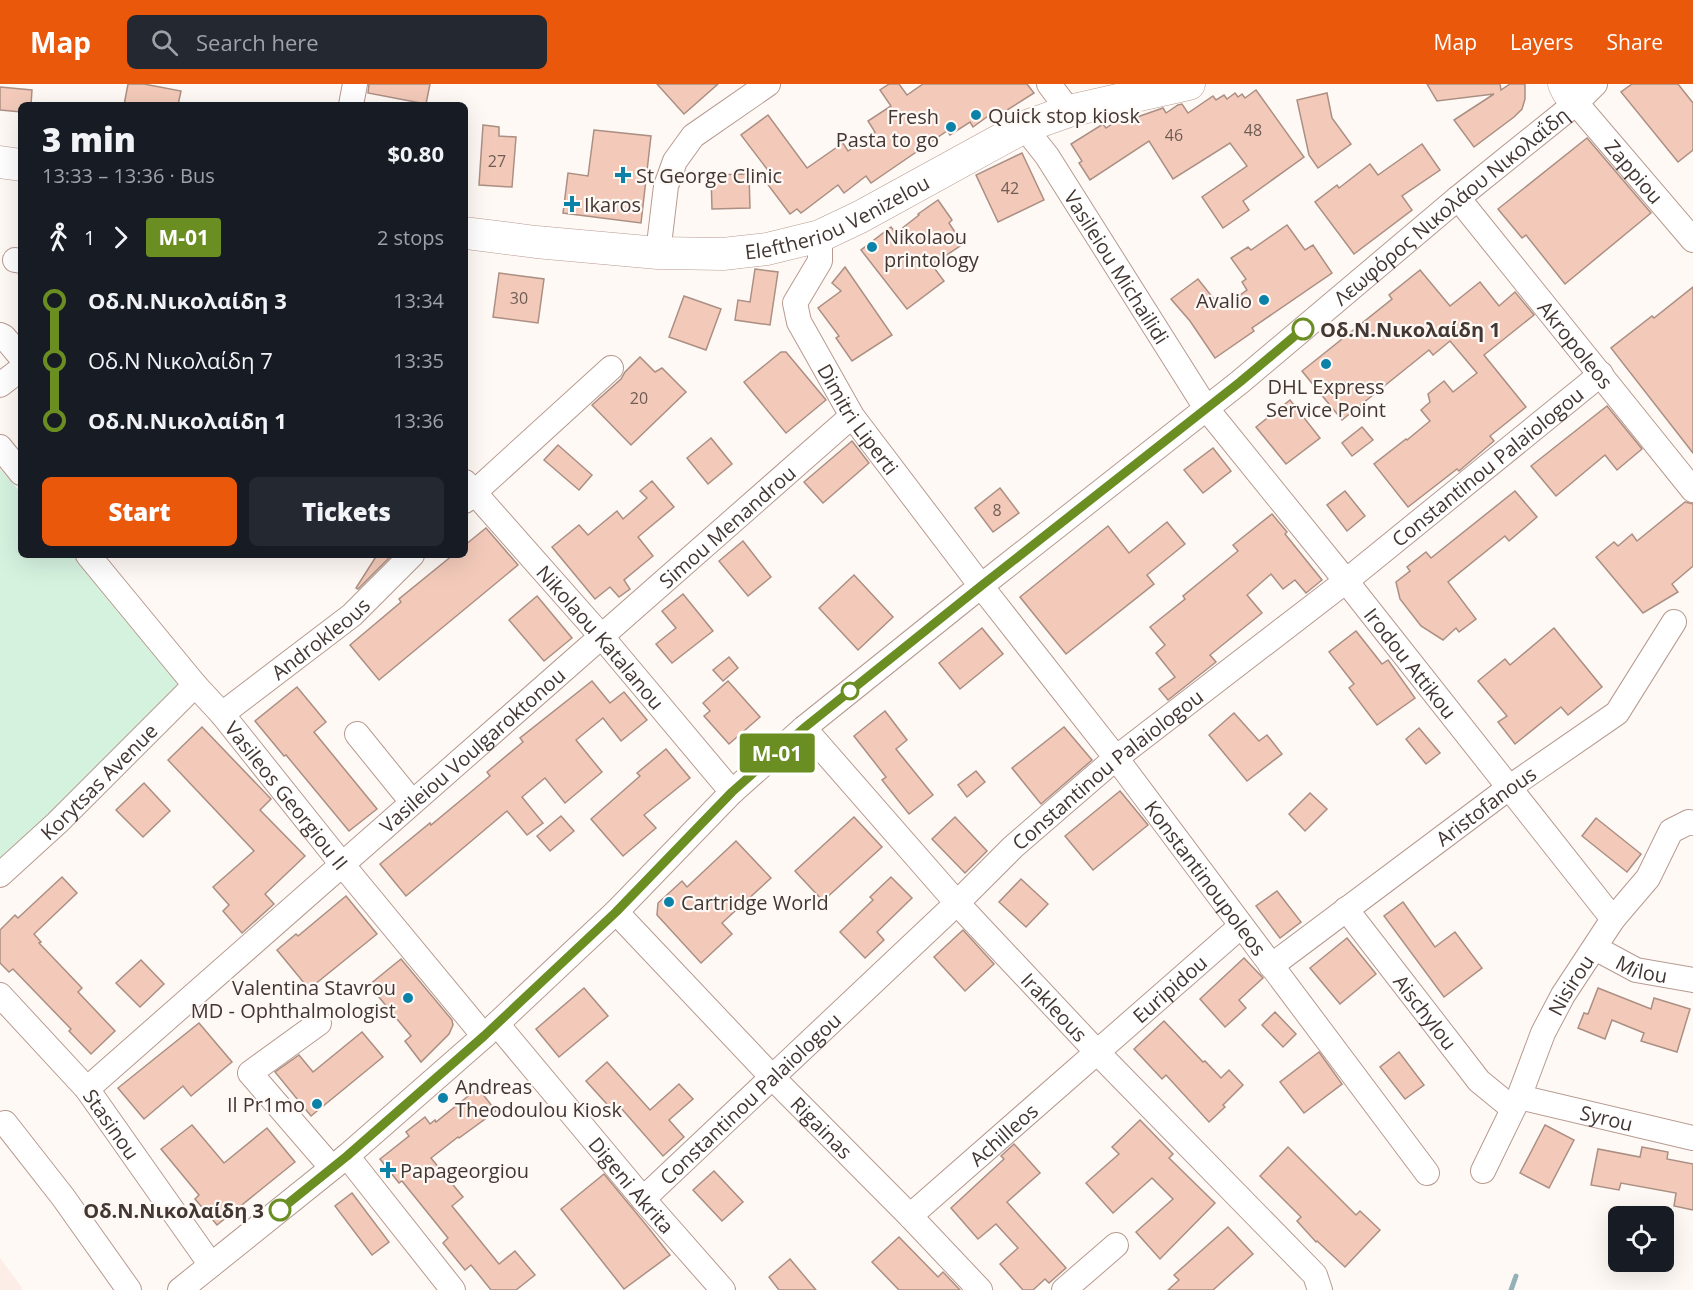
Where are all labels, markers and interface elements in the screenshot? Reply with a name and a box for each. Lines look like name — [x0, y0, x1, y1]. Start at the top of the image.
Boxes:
search box — [127, 15, 547, 69]
text: Map — [30, 23, 91, 61]
icon: search — [148, 26, 181, 59]
text: Search here — [196, 27, 319, 57]
text: Map — [1434, 28, 1477, 56]
text: Layers — [1510, 28, 1574, 56]
text: Share — [1607, 28, 1663, 56]
street label: Λεωφόρος Νικολάου Νικολαΐδη — [1328, 101, 1574, 311]
place label: Quick stop kiosk — [988, 102, 1140, 129]
place label: Fresh Pasta to go — [836, 103, 939, 153]
marker: Quick stop kiosk — [969, 108, 983, 122]
text: 3 min — [42, 117, 136, 162]
house number: 48 — [1244, 119, 1262, 141]
marker: Fresh Pasta to go — [944, 120, 958, 134]
house number: 46 — [1165, 124, 1183, 146]
street label: Zappiou — [1599, 134, 1670, 209]
text: $0.80 — [387, 138, 444, 168]
house number: 27 — [488, 150, 506, 172]
text: 13:33 – 13:36 · Bus — [42, 162, 215, 189]
place label: St George Clinic — [636, 162, 782, 189]
marker: St George Clinic — [614, 166, 632, 184]
street label: Eleftheriou Venizelou — [743, 168, 934, 265]
house number: 42 — [1001, 177, 1019, 199]
street label: Vasileiou Michailidi — [1058, 185, 1176, 349]
place label: Ikaros — [584, 191, 641, 218]
marker: Ikaros — [565, 197, 579, 211]
icon: walk — [42, 221, 75, 254]
icon: forward — [104, 221, 137, 254]
text: M-01 — [158, 223, 209, 251]
place label: Nikolaou printology — [884, 223, 980, 273]
text: 1 — [84, 224, 95, 251]
text: 2 stops — [377, 224, 444, 251]
marker: Nikolaou printology — [865, 240, 879, 254]
text: Οδ.Ν.Νικολαίδη 3 — [88, 285, 287, 315]
text: 13:34 — [393, 287, 444, 314]
house number: 30 — [510, 287, 528, 309]
place label: Avalio — [1196, 287, 1252, 314]
marker: Avalio — [1257, 293, 1271, 307]
street label: Akropoleos — [1532, 295, 1619, 394]
place label: Οδ.Ν.Νικολαίδη 1 — [1320, 316, 1501, 343]
marker: Οδ.Ν.Νικολαίδη 1 — [1292, 318, 1314, 340]
text: Οδ.Ν Νικολαίδη 7 — [88, 345, 273, 375]
text: 13:35 — [393, 347, 444, 374]
marker: DHL Express Service Point — [1319, 357, 1333, 371]
street label: Dimitri Liperti — [812, 359, 905, 480]
place label: DHL Express Service Point — [1266, 373, 1386, 423]
street label: Constantinou Palaiologou — [1386, 380, 1589, 552]
house number: 20 — [630, 387, 648, 409]
text: Οδ.Ν.Νικολαίδη 1 — [88, 405, 287, 435]
text: 13:36 — [393, 407, 444, 434]
street label: Simou Menandrou — [653, 459, 801, 594]
button: Start — [42, 477, 237, 546]
button: Tickets — [249, 477, 444, 546]
house number: 8 — [992, 499, 1002, 521]
street label: Nikolaou Katalanou — [531, 559, 671, 715]
street label: Androkleous — [266, 592, 375, 685]
street label: Irodou Attikou — [1359, 602, 1463, 724]
street label: Vasileiou Voulgaroktonou — [373, 661, 571, 839]
unlabelled marker — [841, 682, 859, 700]
street label: Constantinou Palaiologou — [1006, 683, 1208, 856]
street label: Vasileos Georgiou II — [219, 715, 355, 875]
street label: Korytsas Avenue — [34, 717, 163, 845]
line badge: M-01 — [735, 734, 819, 772]
text: M-01 — [752, 739, 802, 767]
street label: Aristofanous — [1430, 760, 1541, 852]
street label: Konstantinoupoleos — [1139, 795, 1273, 961]
place label: Cartridge World — [681, 889, 829, 916]
marker: Cartridge World — [662, 895, 676, 909]
street label: Milou — [1611, 948, 1670, 989]
street label: Euripidou — [1127, 949, 1212, 1029]
street label: Nisirou — [1541, 949, 1600, 1020]
street label: Irakleous — [1015, 966, 1094, 1047]
street label: Aischylou — [1388, 969, 1463, 1055]
place label: Valentina Stavrou MD - Ophthalmologist — [191, 974, 396, 1024]
marker: Valentina Stavrou MD - Ophthalmologist — [401, 991, 415, 1005]
street label: Constantinou Palaiologou — [654, 1006, 846, 1190]
place label: Andreas Theodoulou Kiosk — [455, 1073, 622, 1123]
street label: Stasinou — [78, 1083, 146, 1165]
street label: Rigainas — [785, 1090, 859, 1164]
place label: Il Pr1mo — [227, 1091, 305, 1118]
marker: Andreas Theodoulou Kiosk — [436, 1091, 450, 1105]
marker: Il Pr1mo — [310, 1097, 324, 1111]
street label: Achilleos — [963, 1097, 1043, 1172]
street label: Syrou — [1577, 1098, 1636, 1137]
street label: Digeni Akrita — [583, 1131, 681, 1239]
place label: Papageorgiou — [400, 1157, 529, 1184]
marker: Papageorgiou — [381, 1163, 395, 1177]
place label: Οδ.Ν.Νικολαίδη 3 — [83, 1197, 264, 1224]
marker: Οδ.Ν.Νικολαίδη 3 — [269, 1199, 291, 1221]
map controls — [1608, 1206, 1674, 1272]
button: locate — [1608, 1206, 1674, 1272]

